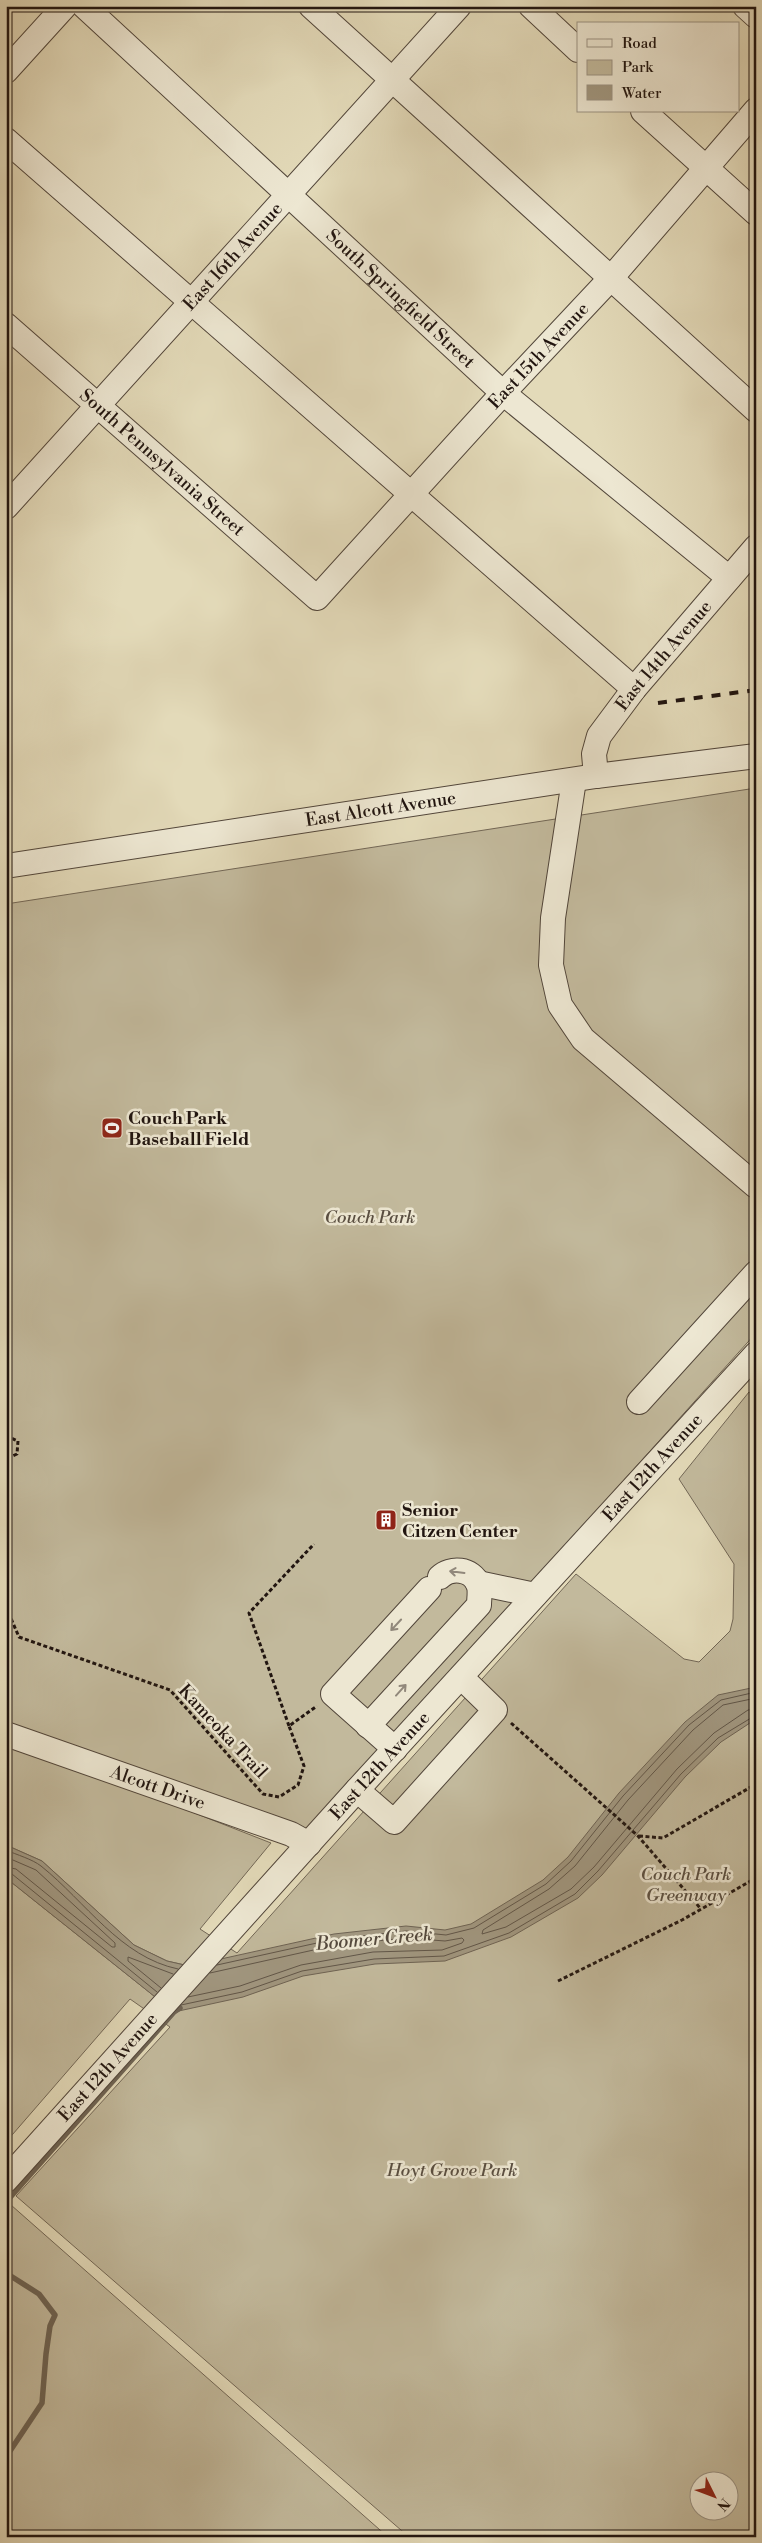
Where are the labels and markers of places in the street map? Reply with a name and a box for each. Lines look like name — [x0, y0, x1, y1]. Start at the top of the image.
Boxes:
place label: Couch Park Baseball Field — [128, 1107, 249, 1151]
sports icon: Couch Park Baseball Field — [100, 1116, 124, 1140]
place label: Senior Citzen Center — [402, 1499, 518, 1543]
building icon: Senior Citzen Center — [374, 1508, 398, 1532]

